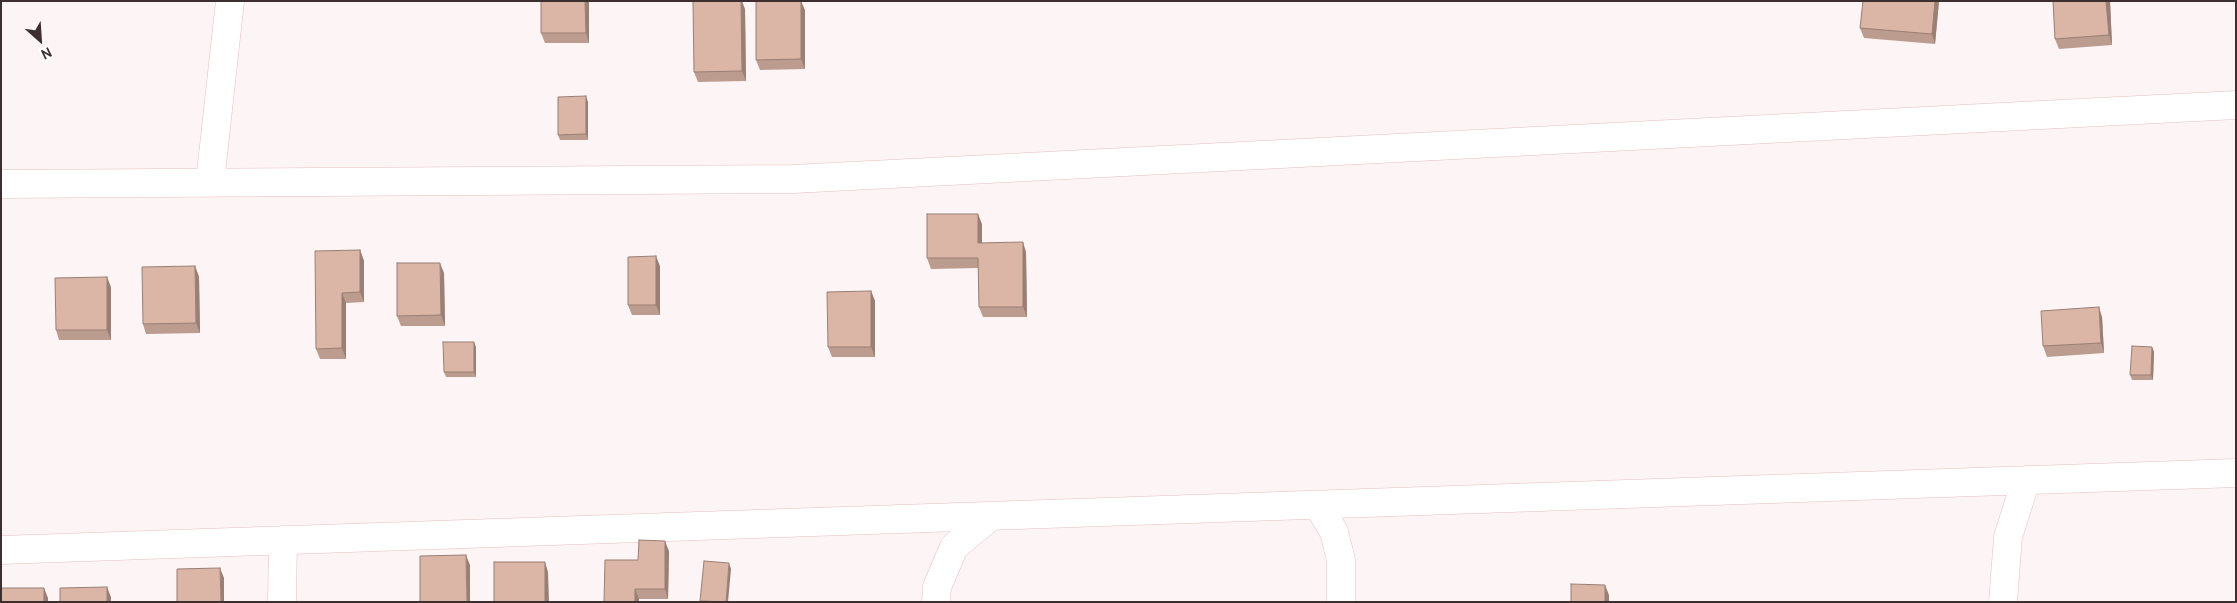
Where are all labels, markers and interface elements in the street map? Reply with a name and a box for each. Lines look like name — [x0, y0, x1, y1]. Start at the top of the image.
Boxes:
north arrow — [15, 15, 65, 65]
text: N — [38, 43, 55, 64]

